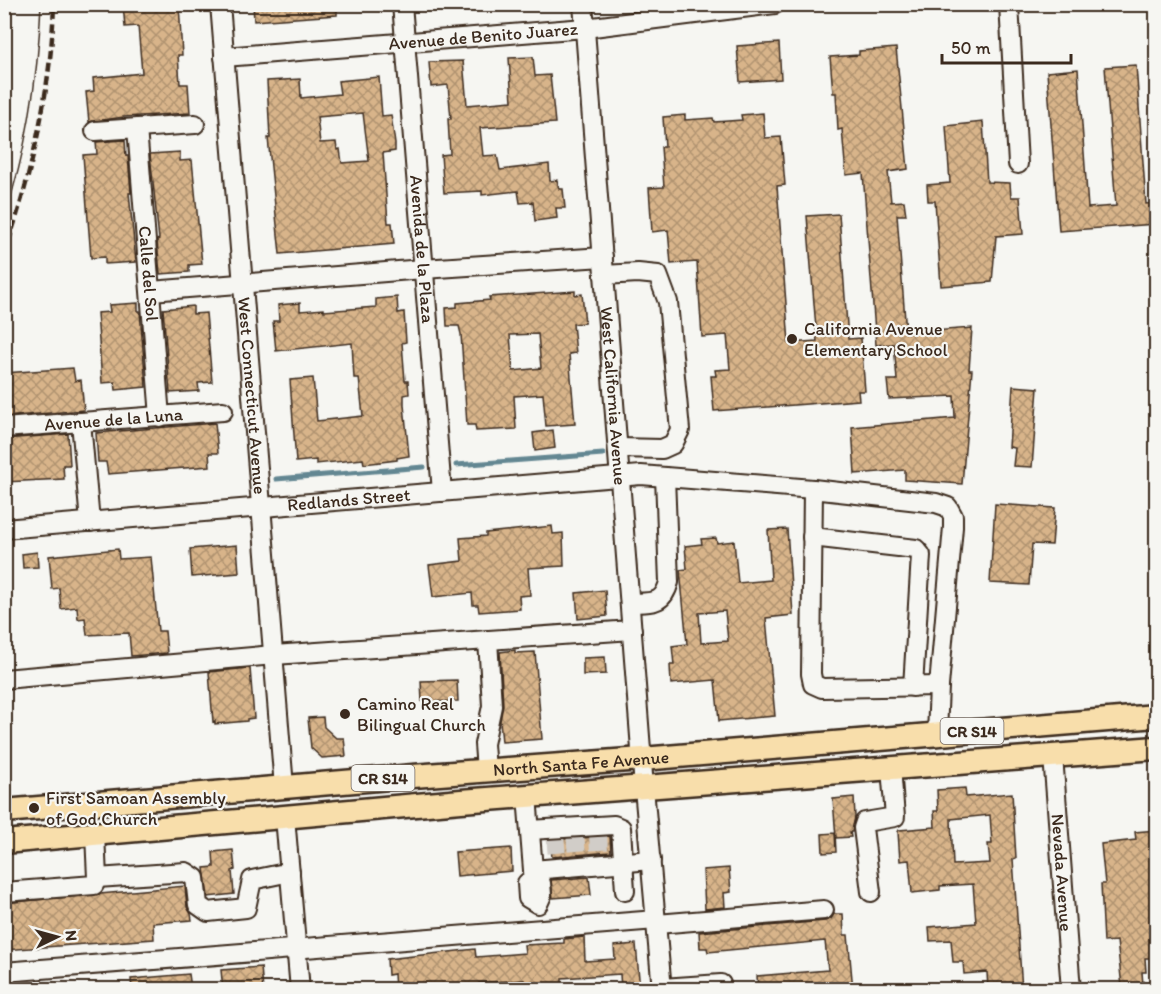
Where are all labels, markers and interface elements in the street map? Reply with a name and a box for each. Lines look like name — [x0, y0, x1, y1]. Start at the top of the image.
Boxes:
street label: Avenue de Benito Juarez — [388, 18, 579, 55]
scale bar — [942, 27, 1071, 65]
text: 50 m — [951, 37, 991, 59]
street label: Avenida de la Plaza — [405, 174, 439, 325]
street label: Calle del Sol — [134, 225, 163, 322]
street label: West Connecticut Avenue — [233, 296, 271, 495]
street label: West California Avenue — [596, 306, 631, 486]
place label: California Avenue Elementary School — [804, 318, 948, 361]
marker: California Avenue Elementary School — [785, 332, 799, 346]
street label: Avenue de la Luna — [44, 403, 184, 436]
street label: Redlands Street — [286, 484, 411, 516]
place label: Camino Real Bilingual Church — [357, 693, 486, 736]
marker: Camino Real Bilingual Church — [338, 707, 352, 721]
road number: CR S14 — [940, 718, 1004, 744]
street label: North Santa Fe Avenue — [492, 746, 670, 781]
road number: CR S14 — [352, 765, 415, 791]
place label: First Samoan Assembly of God Church — [46, 787, 226, 830]
marker: First Samoan Assembly of God Church — [27, 801, 41, 815]
street label: Nevada Avenue — [1046, 813, 1077, 932]
north arrow — [27, 907, 87, 967]
text: N — [62, 930, 81, 942]

